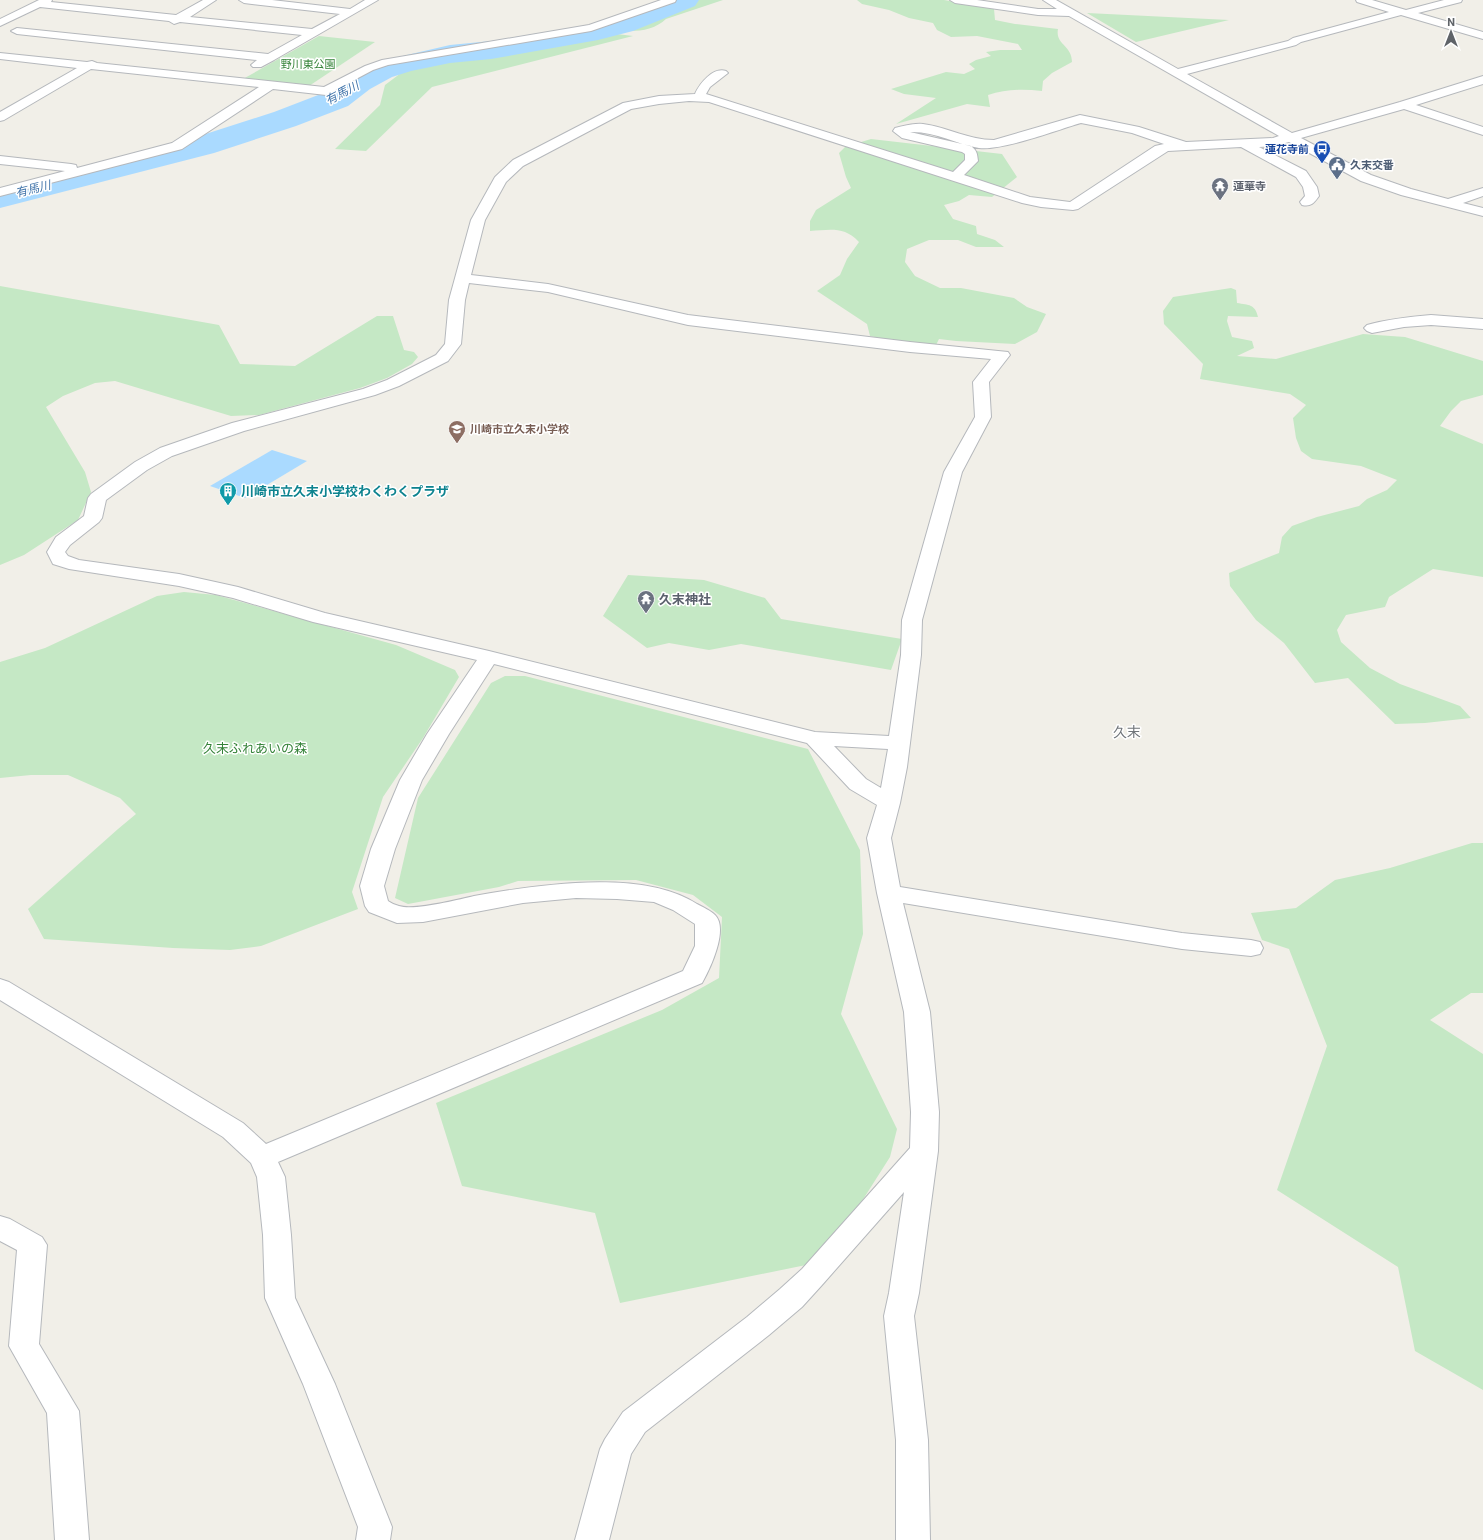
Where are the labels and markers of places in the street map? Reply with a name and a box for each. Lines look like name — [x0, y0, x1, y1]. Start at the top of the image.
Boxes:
bus stop icon: 蓮花寺前 — [1312, 139, 1332, 164]
place label: 蓮花寺前 — [1265, 143, 1309, 156]
public building icon: 久末交番 — [1327, 155, 1347, 180]
place label: 久末交番 — [1350, 159, 1394, 172]
temple icon: 蓮華寺 — [1210, 176, 1230, 201]
place label: 蓮華寺 — [1233, 180, 1266, 193]
school or university icon: 川崎市立久末小学校 — [447, 419, 467, 444]
place label: 川崎市立久末小学校 — [470, 423, 569, 436]
building icon: 川崎市立久末小学校わくわくプラザ — [218, 481, 238, 506]
place label: 川崎市立久末小学校わくわくプラザ — [241, 484, 449, 499]
temple icon: 久末神社 — [636, 589, 656, 614]
place label: 久末神社 — [659, 592, 711, 607]

